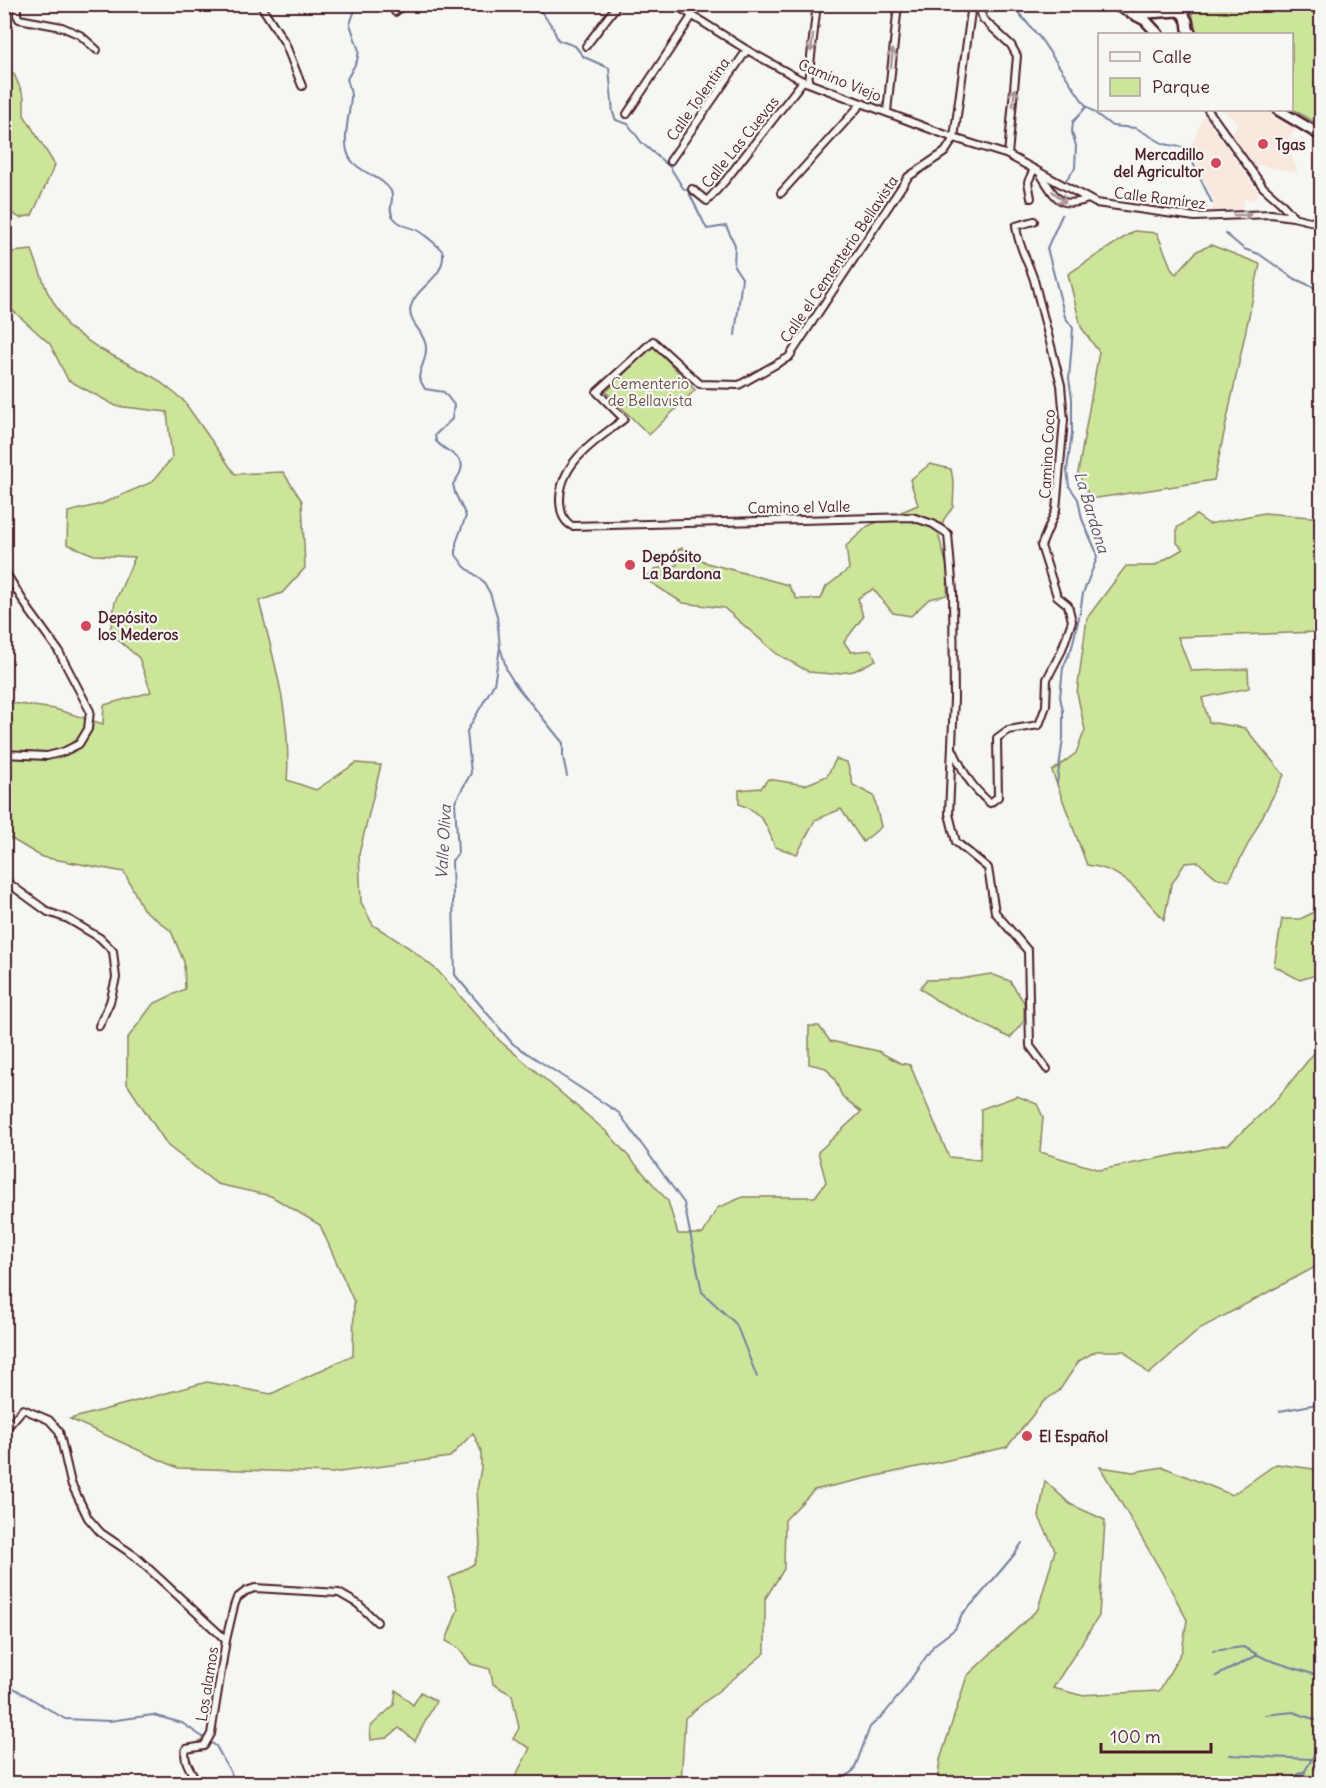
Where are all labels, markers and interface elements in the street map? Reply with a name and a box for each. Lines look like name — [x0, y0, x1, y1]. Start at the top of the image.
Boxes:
one-way arrow — [806, 33, 817, 53]
legend — [1098, 33, 1293, 111]
text: Calle — [1152, 45, 1192, 68]
one-way arrow — [887, 49, 898, 69]
street label: Calle Tolentina — [662, 53, 734, 144]
street label: Camino Viejo — [796, 55, 884, 105]
text: Parque — [1152, 75, 1210, 98]
one-way arrow — [1009, 87, 1020, 107]
street label: Calle Las Cuevas — [697, 92, 783, 192]
place label: Tgas — [1275, 135, 1306, 155]
marker: Tgas — [1256, 137, 1270, 151]
place label: Mercadillo del Agricultor — [1113, 145, 1205, 182]
marker: Mercadillo del Agricultor — [1209, 156, 1223, 170]
street label: Calle el Cementerio Bellavista — [776, 171, 902, 346]
street label: Calle Ramírez — [1113, 183, 1207, 213]
one-way arrow — [1050, 189, 1066, 203]
one-way arrow — [1232, 210, 1251, 221]
park label: Cementerio de Bellavista — [608, 374, 693, 410]
street label: Camino Coco — [1035, 409, 1059, 499]
water label: La Bardona — [1070, 469, 1114, 556]
street label: Camino el Valle — [748, 497, 850, 517]
place label: Depósito La Bardona — [642, 547, 721, 583]
marker: Depósito La Bardona — [623, 558, 637, 572]
place label: Depósito los Mederos — [98, 608, 179, 644]
marker: Depósito los Mederos — [79, 619, 93, 633]
water label: Valle Oliva — [431, 803, 455, 880]
place label: El Español — [1039, 1427, 1108, 1447]
marker: El Español — [1020, 1429, 1034, 1443]
street label: Los alamos — [192, 1645, 222, 1723]
scale bar — [1101, 1716, 1210, 1754]
text: 100 m — [1110, 1725, 1161, 1748]

